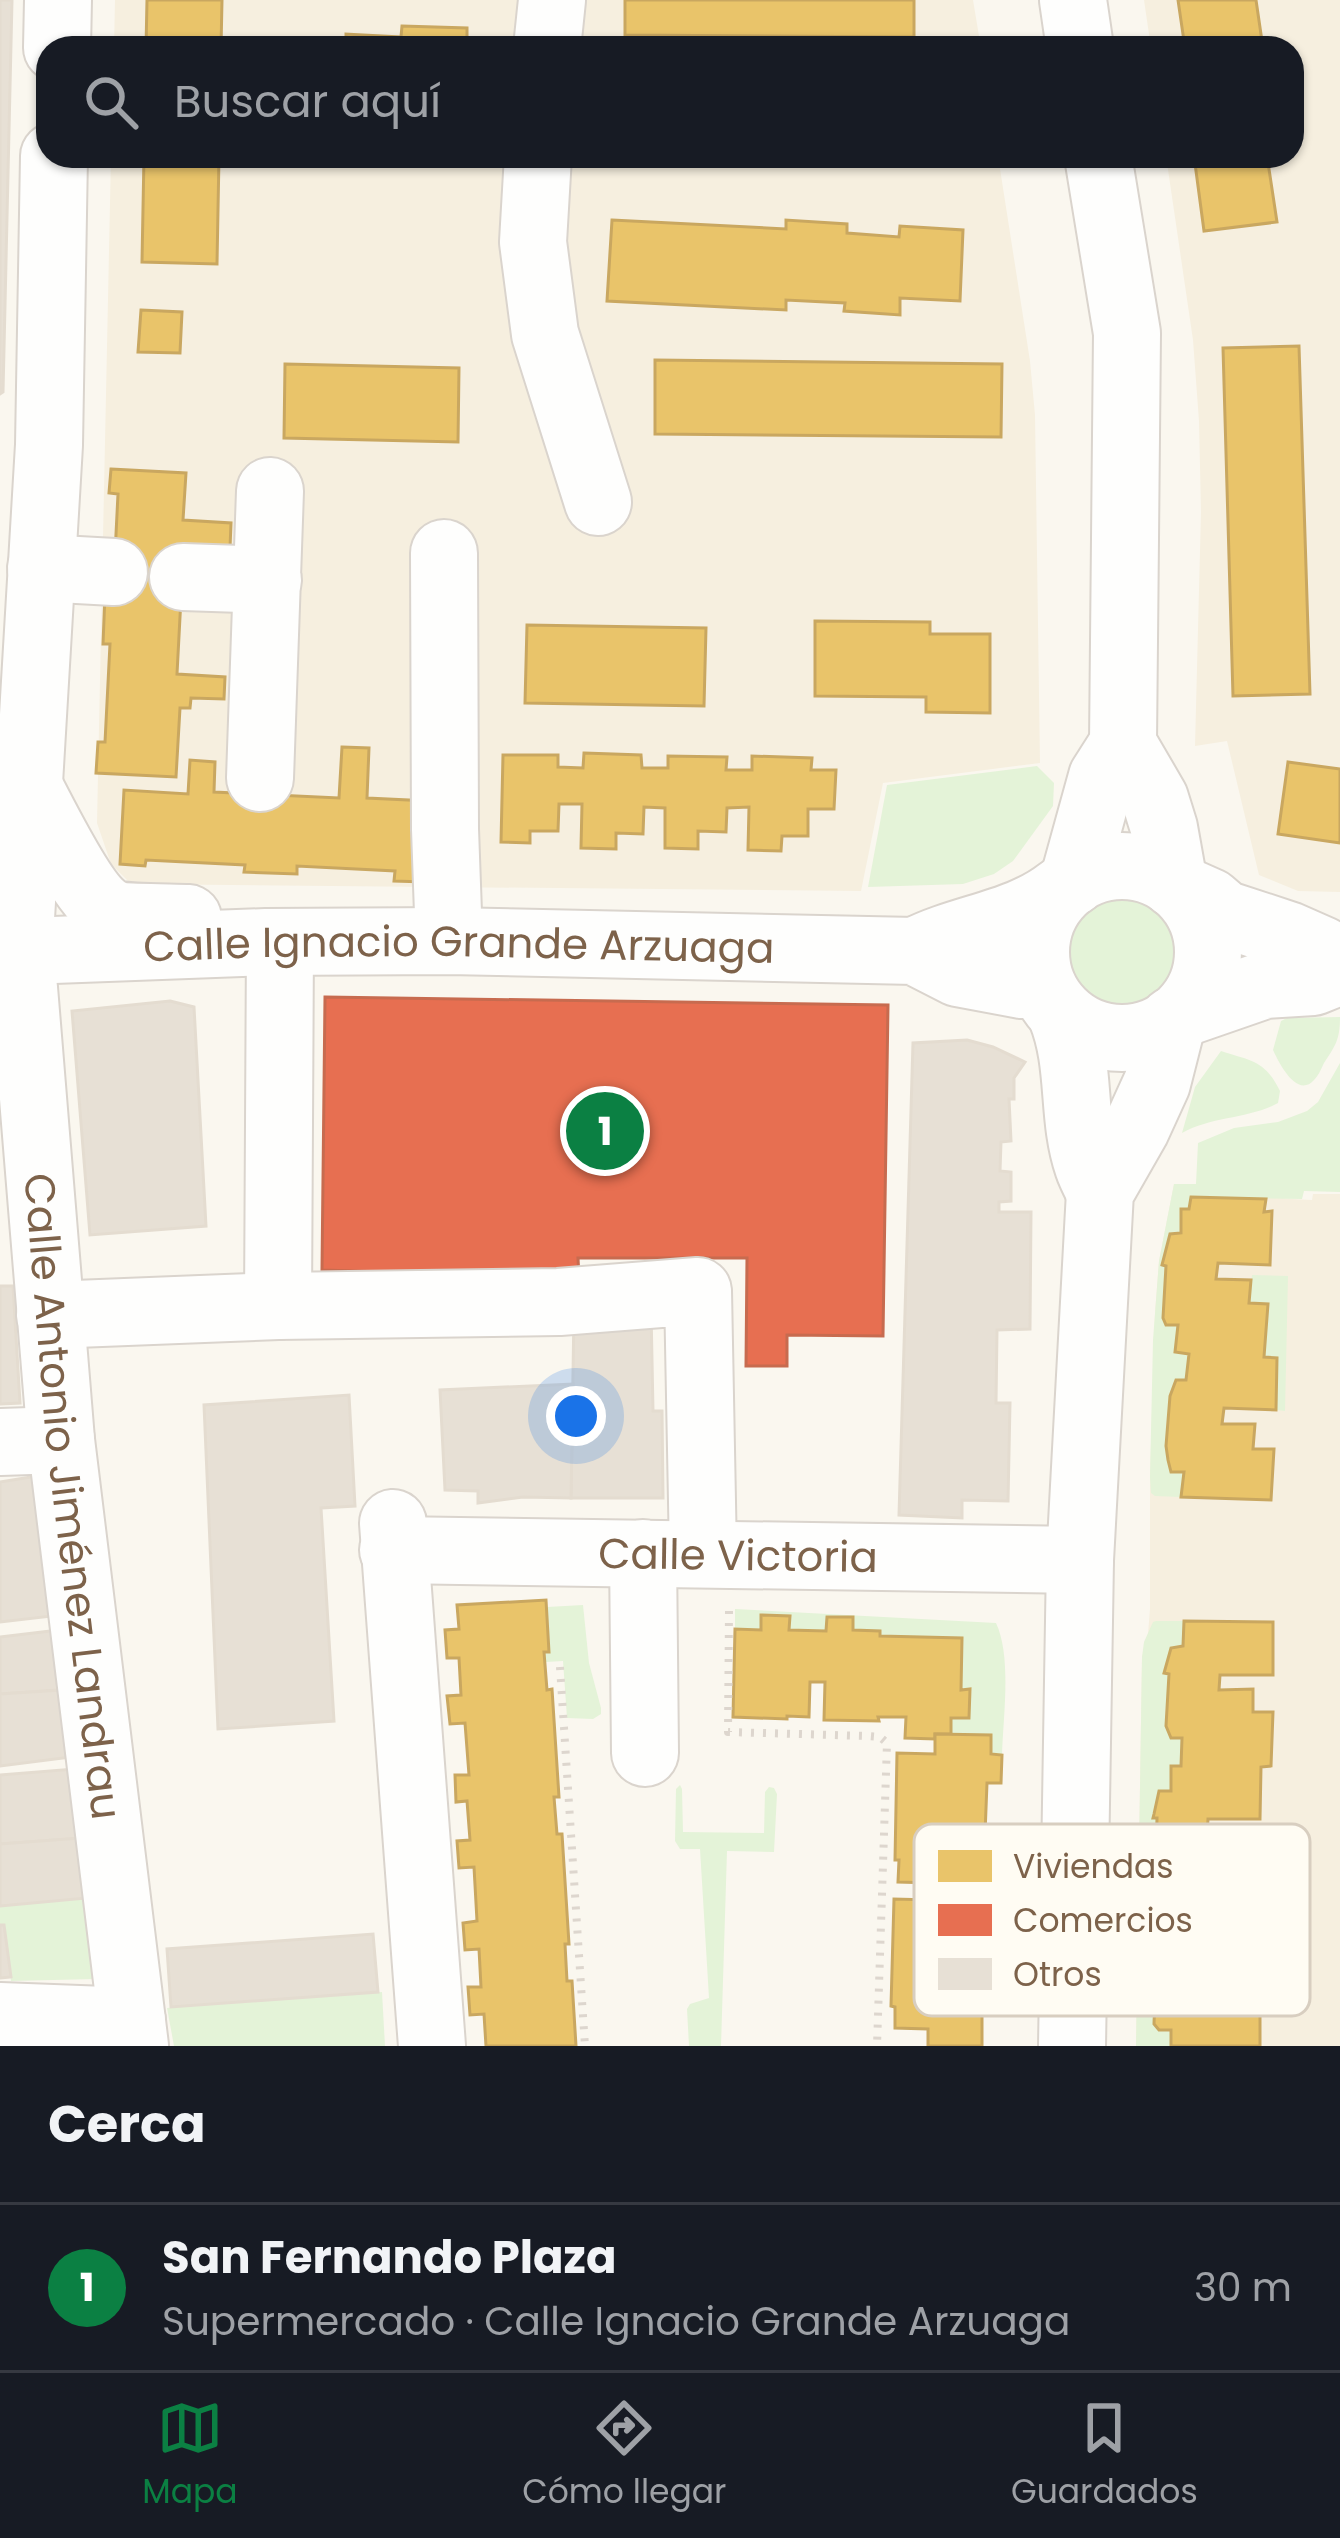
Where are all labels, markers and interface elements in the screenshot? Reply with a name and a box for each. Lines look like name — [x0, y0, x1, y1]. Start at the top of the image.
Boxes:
search box — [36, 36, 1304, 168]
icon: search — [78, 69, 144, 135]
text: Buscar aquí — [174, 70, 441, 133]
street label: Calle Ignacio Grande Arzuaga — [142, 911, 775, 977]
pin: 1 — [566, 1086, 644, 1176]
street label: Calle Antonio Jiménez Landrau — [10, 1171, 137, 1823]
your location — [546, 1386, 606, 1446]
street label: Calle Victoria — [598, 1523, 878, 1587]
legend — [914, 1824, 1310, 2016]
text: Viviendas — [1013, 1843, 1173, 1890]
text: Comercios — [1013, 1897, 1193, 1944]
text: Otros — [1013, 1951, 1102, 1998]
text: Cerca — [48, 2088, 206, 2160]
text: San Fernando Plaza — [162, 2226, 616, 2289]
text: 1 — [80, 2260, 94, 2315]
text: 30 m — [1194, 2260, 1292, 2315]
text: Supermercado · Calle Ignacio Grande Arzuaga — [162, 2294, 1070, 2349]
tab: Mapa — [142, 2395, 238, 2517]
tab: Cómo llegar — [522, 2395, 726, 2517]
tab: Guardados — [1011, 2395, 1198, 2517]

